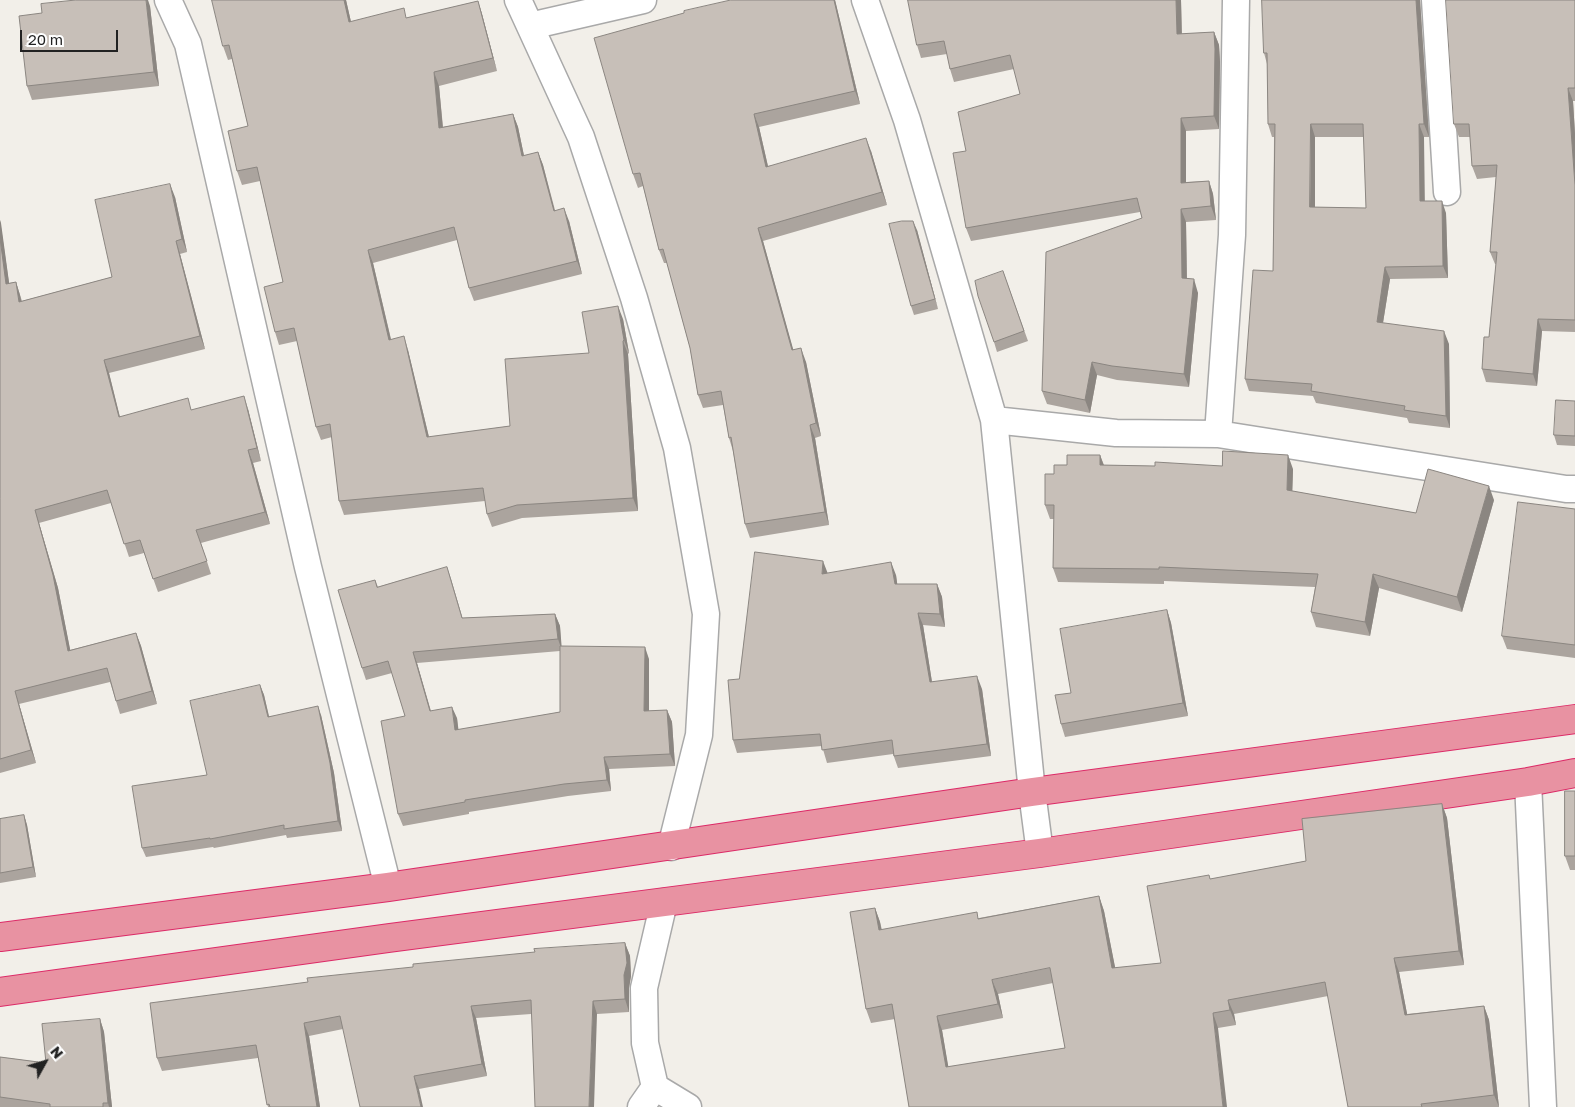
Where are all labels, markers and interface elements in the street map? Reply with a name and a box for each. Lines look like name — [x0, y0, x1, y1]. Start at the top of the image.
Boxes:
scale bar — [22, 20, 120, 52]
text: 20 m — [28, 30, 63, 48]
north arrow — [20, 1037, 70, 1087]
text: N — [47, 1043, 67, 1062]

